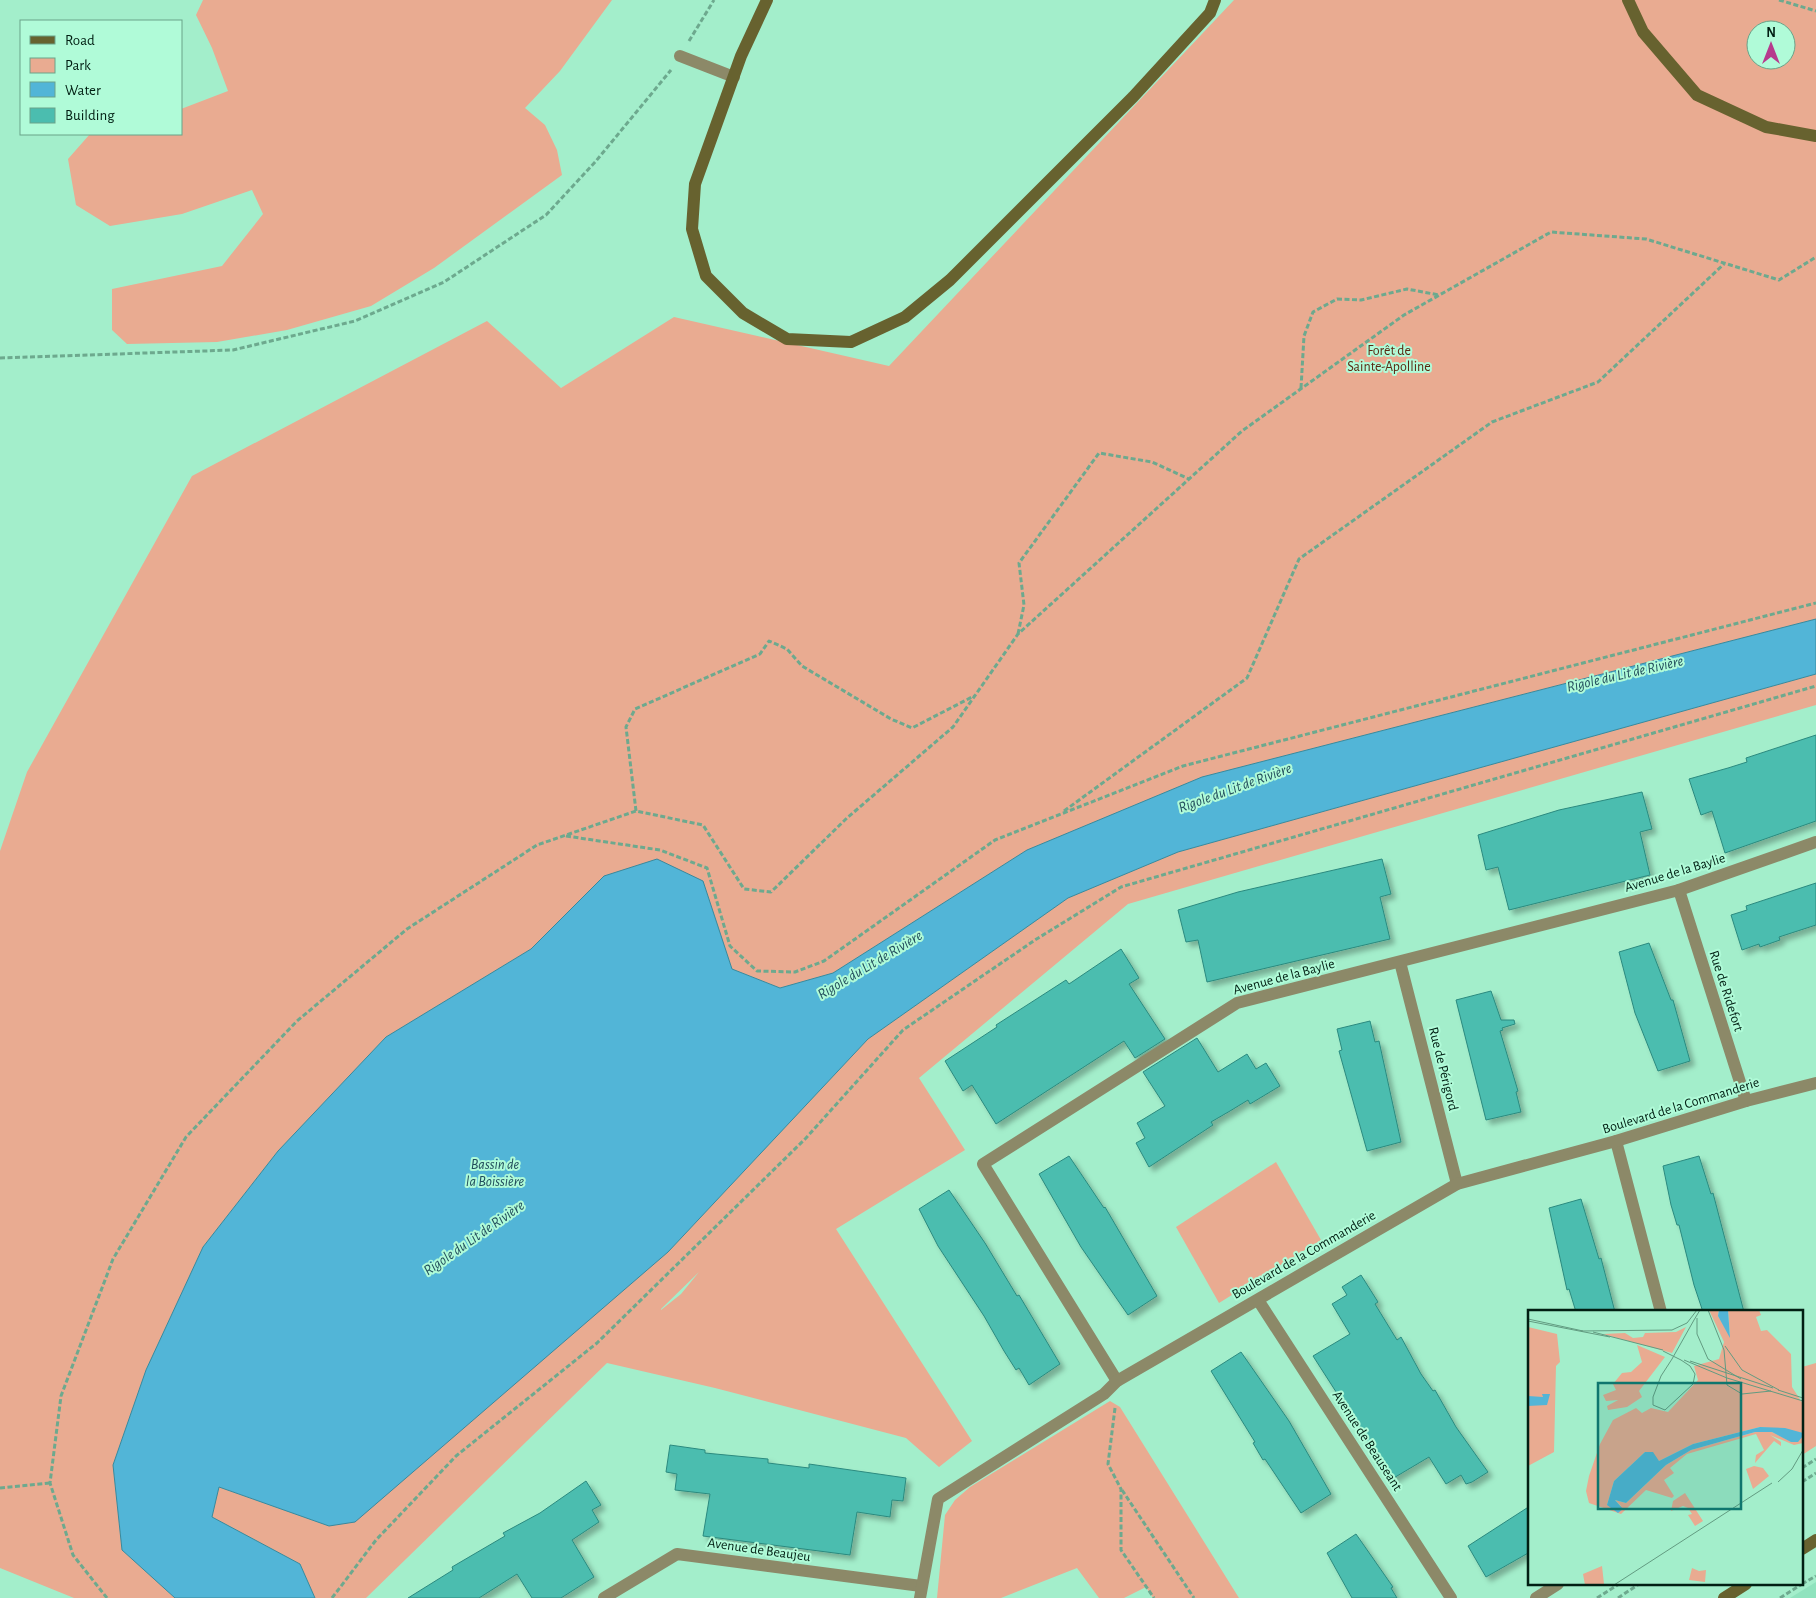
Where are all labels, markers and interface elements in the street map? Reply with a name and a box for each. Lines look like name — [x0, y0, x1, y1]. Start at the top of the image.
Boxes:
legend — [20, 20, 182, 135]
north arrow — [1746, 20, 1796, 70]
text: N — [1766, 26, 1776, 40]
text: Road — [65, 33, 95, 48]
text: Park — [65, 58, 91, 73]
text: Water — [65, 83, 101, 98]
text: Building — [65, 108, 115, 123]
park label: Forêt de Sainte-Apolline — [1347, 344, 1431, 374]
water label: Rigole du Lit de Rivière — [1565, 653, 1685, 695]
water label: Rigole du Lit de Rivière — [1176, 760, 1294, 815]
street label: Avenue de la Baylie — [1623, 851, 1727, 895]
water label: Rigole du Lit de Rivière — [815, 928, 925, 1002]
street label: Rue de Ridefort — [1706, 949, 1746, 1034]
street label: Avenue de la Baylie — [1232, 957, 1336, 997]
street label: Rue de Périgord — [1426, 1026, 1460, 1112]
street label: Boulevard de la Commanderie — [1601, 1075, 1761, 1137]
water label: Bassin de la Boissière — [466, 1157, 525, 1189]
water label: Rigole du Lit de Rivière — [421, 1198, 527, 1278]
street label: Boulevard de la Commanderie — [1230, 1208, 1378, 1302]
inset map — [1528, 1310, 1804, 1586]
street label: Avenue de Beauseant — [1329, 1388, 1405, 1494]
street label: Avenue de Beaujeu — [707, 1536, 811, 1564]

